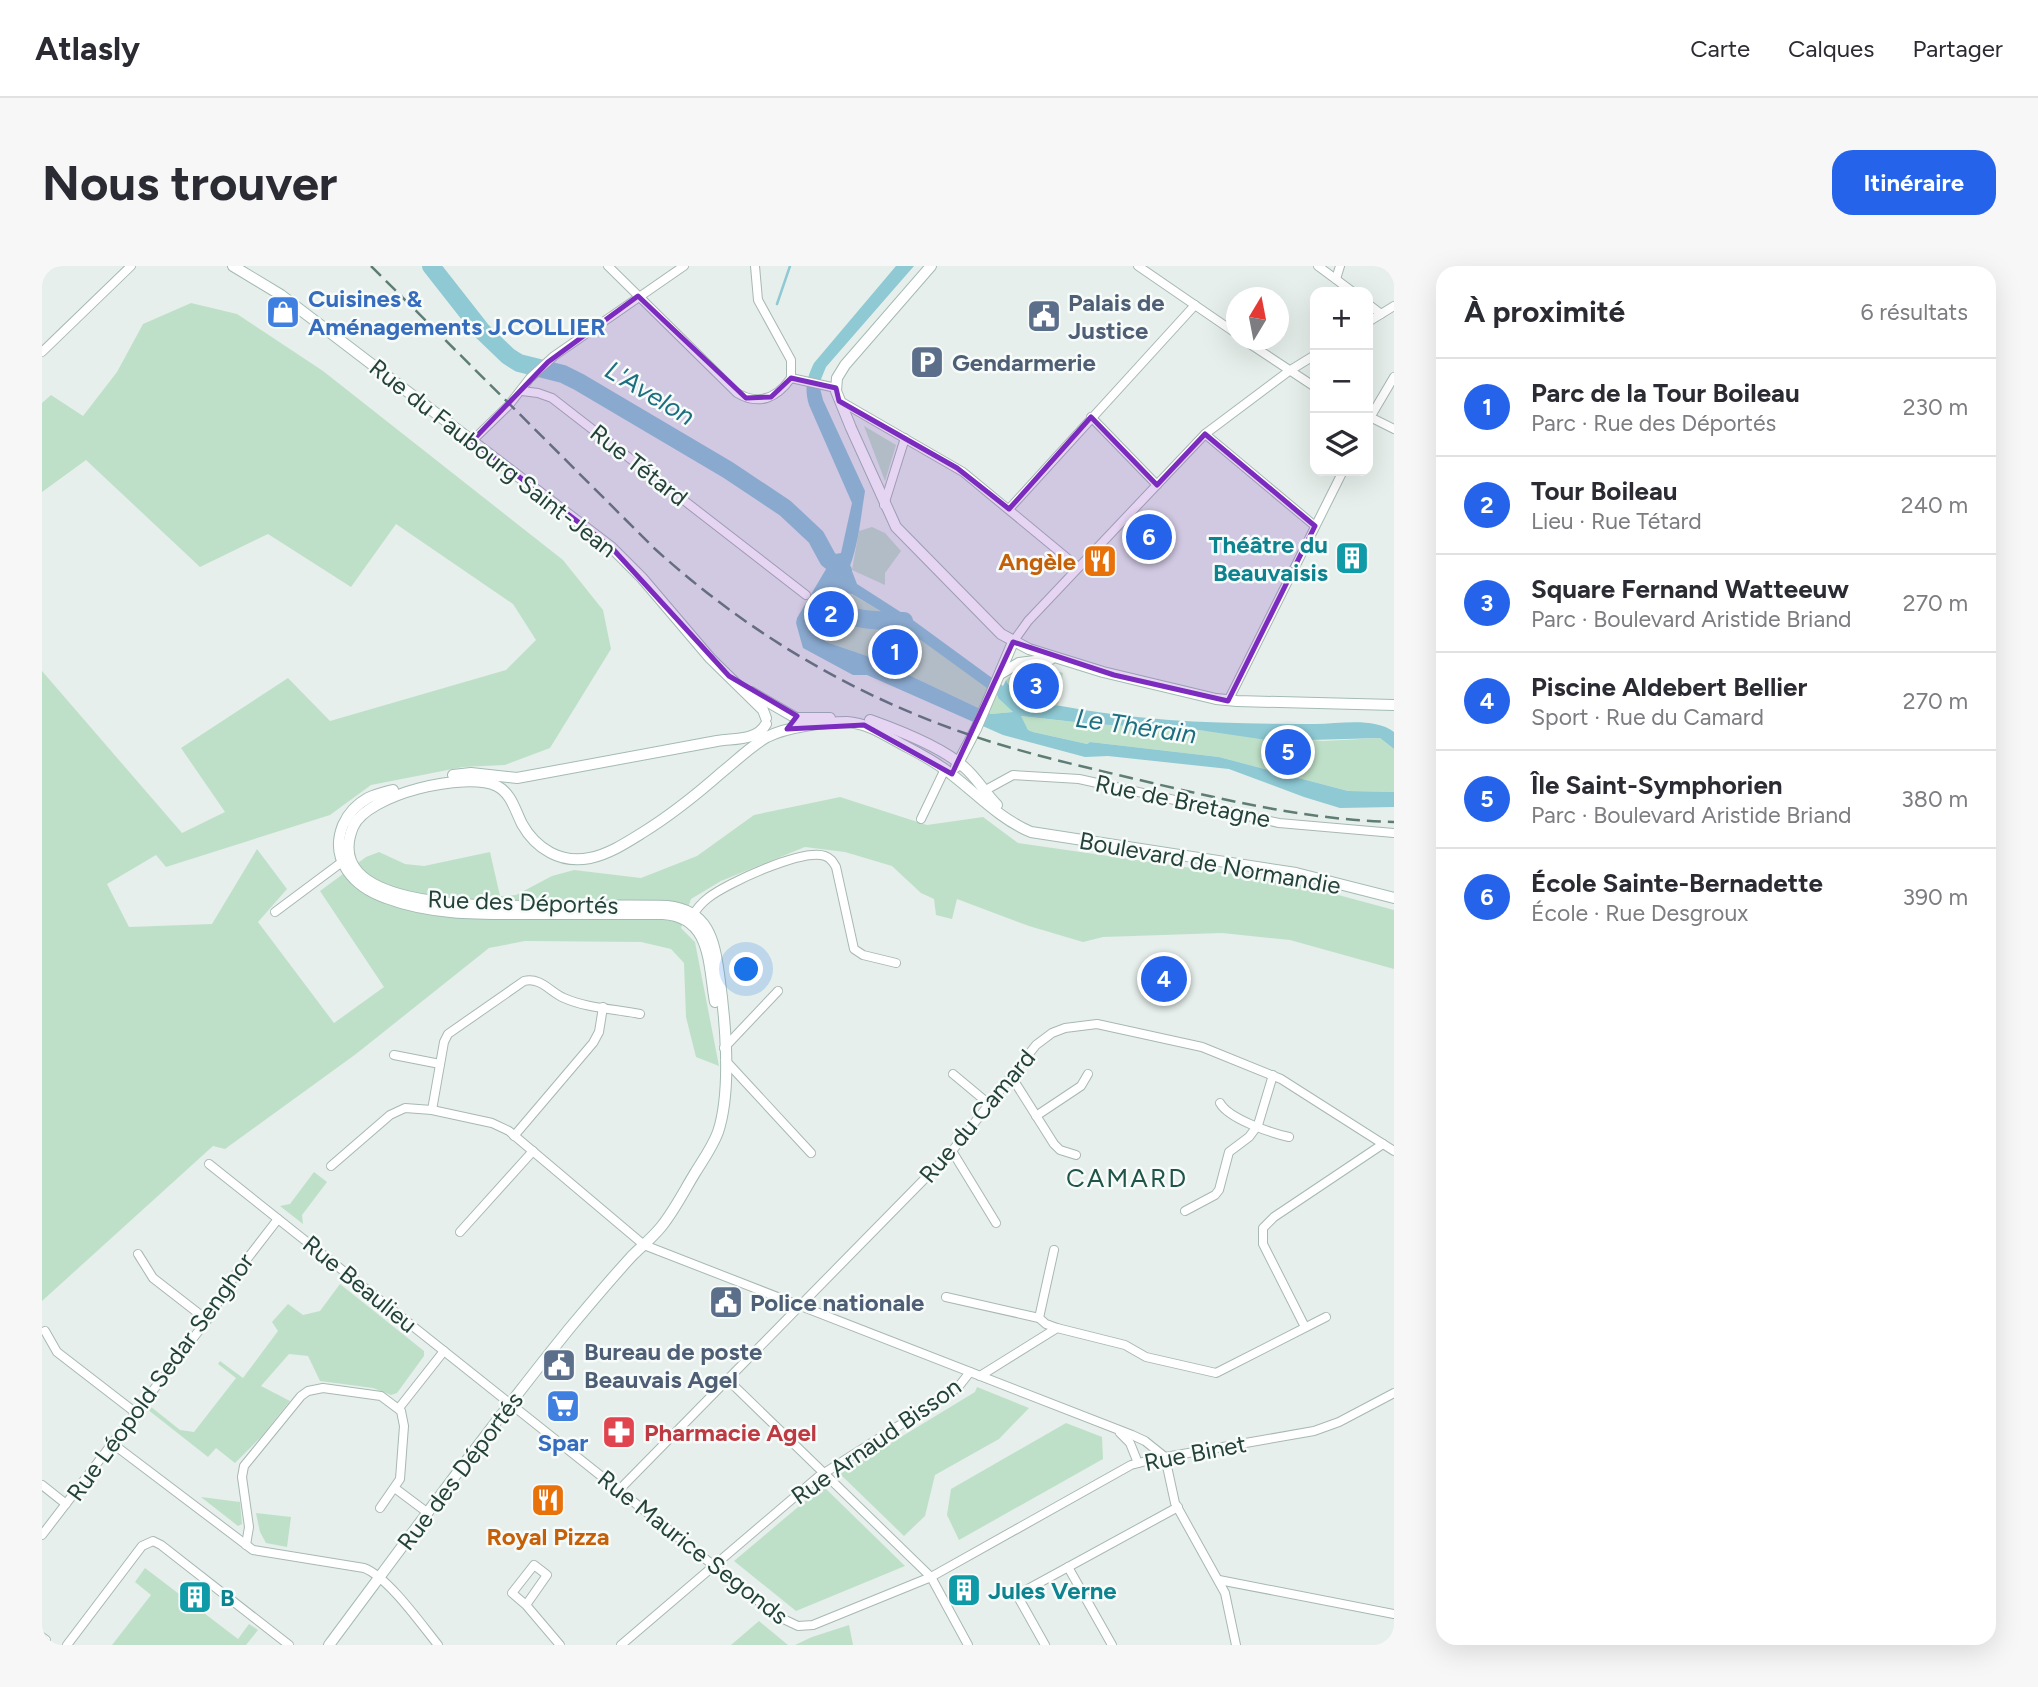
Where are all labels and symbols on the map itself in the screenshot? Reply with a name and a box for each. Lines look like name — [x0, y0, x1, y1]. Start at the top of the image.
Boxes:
place label: Cuisines & Aménagements J.COLLIER — [308, 284, 606, 341]
north arrow — [1226, 287, 1289, 350]
place label: Palais de Justice — [1068, 288, 1164, 345]
shop icon: Cuisines & Aménagements J.COLLIER — [264, 293, 302, 331]
public building icon: Palais de Justice — [1025, 297, 1063, 335]
parking icon: Gendarmerie — [908, 343, 946, 381]
place label: Gendarmerie — [952, 348, 1096, 377]
street label: Rue du Faubourg Saint-Jean — [364, 353, 622, 563]
water label: L'Avelon — [599, 354, 701, 432]
street label: Rue Tétard — [584, 418, 694, 512]
pin: 6 — [1126, 511, 1172, 563]
place label: Théâtre du Beauvaisis — [1209, 530, 1328, 587]
building icon: Théâtre du Beauvaisis — [1333, 539, 1371, 577]
restaurant icon: Angèle — [1081, 542, 1119, 580]
place label: Angèle — [998, 547, 1076, 576]
pin: 2 — [808, 588, 854, 640]
pin: 1 — [872, 626, 918, 678]
pin: 3 — [1013, 660, 1059, 712]
water label: Le Thérain — [1073, 702, 1199, 750]
pin: 5 — [1265, 726, 1311, 778]
street label: Rue de Bretagne — [1093, 768, 1273, 834]
street label: Boulevard de Normandie — [1077, 826, 1343, 900]
street label: Rue des Déportés — [427, 884, 619, 920]
your location — [729, 952, 763, 986]
pin: 4 — [1141, 953, 1187, 1005]
street label: Rue du Camard — [913, 1043, 1041, 1189]
district label: CAMARD — [1066, 1162, 1188, 1194]
street label: Rue Beaulieu — [297, 1229, 423, 1339]
street label: Rue Léopold Sedar Senghor — [60, 1247, 260, 1507]
public building icon: Police nationale — [707, 1283, 745, 1321]
place label: Police nationale — [750, 1288, 924, 1317]
place label: Bureau de poste Beauvais Agel — [584, 1337, 762, 1394]
public building icon: Bureau de poste Beauvais Agel — [540, 1346, 578, 1384]
street label: Rue Arnaud Bisson — [785, 1372, 967, 1510]
street label: Rue des Déportés — [391, 1386, 529, 1556]
supermarket icon: Spar — [544, 1387, 582, 1425]
pharmacy icon: Pharmacie Agel — [600, 1413, 638, 1451]
place label: Pharmacie Agel — [644, 1418, 817, 1447]
place label: Spar — [538, 1428, 588, 1457]
street label: Rue Binet — [1142, 1429, 1248, 1477]
street label: Rue Maurice Segonds — [592, 1464, 794, 1630]
restaurant icon: Royal Pizza — [529, 1481, 567, 1519]
place label: Royal Pizza — [486, 1522, 610, 1551]
building icon: Jules Verne — [945, 1571, 983, 1609]
place label: Jules Verne — [988, 1576, 1117, 1605]
building icon: B — [176, 1578, 214, 1616]
place label: B — [220, 1583, 235, 1612]

